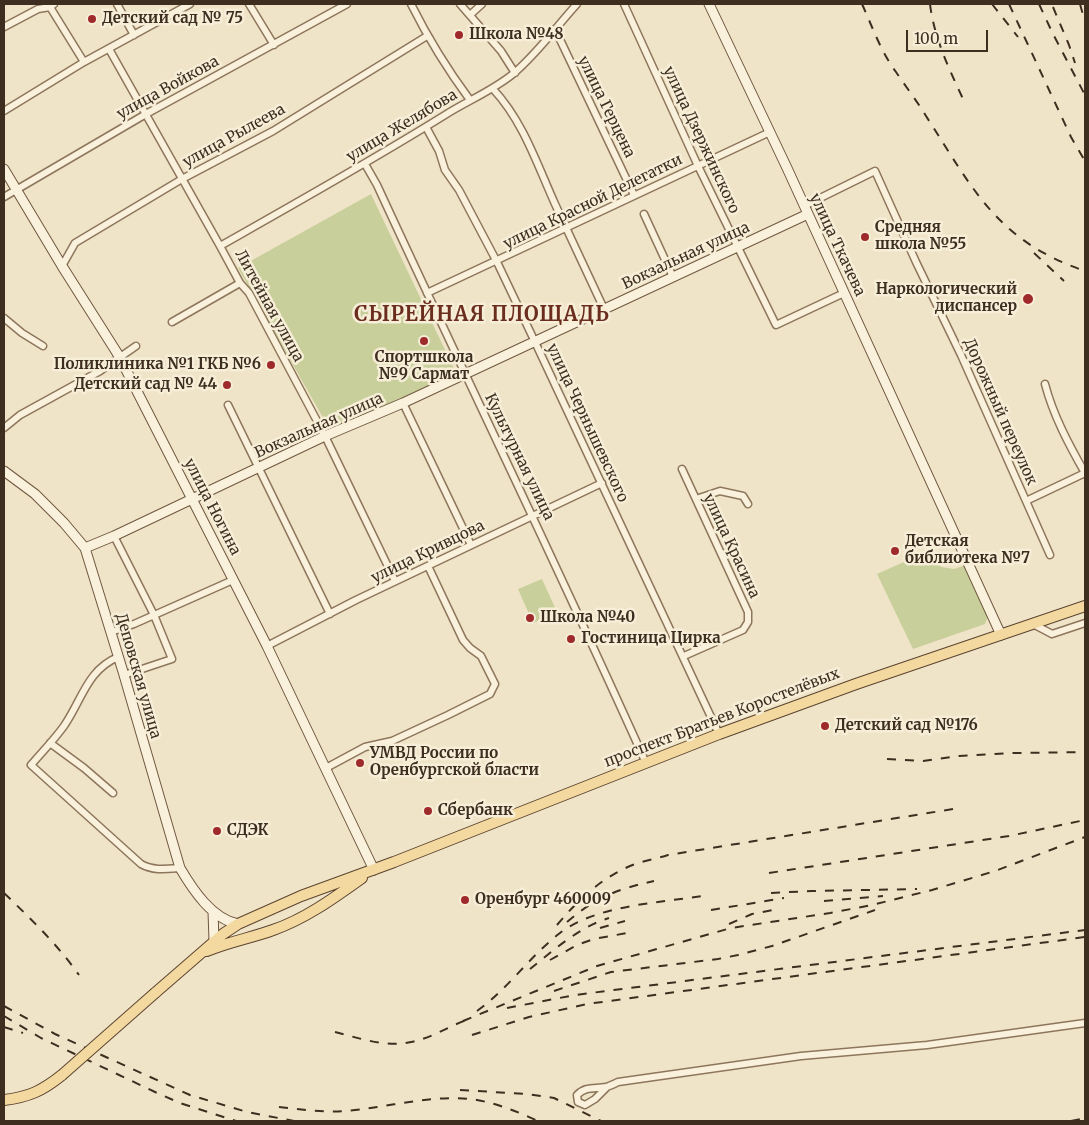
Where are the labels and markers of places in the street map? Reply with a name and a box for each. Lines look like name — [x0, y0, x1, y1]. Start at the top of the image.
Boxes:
place label: Детский сад № 75 — [102, 10, 243, 28]
marker: Детский сад № 75 — [86, 13, 98, 25]
place label: Школа №48 — [469, 26, 564, 44]
marker: Школа №48 — [453, 29, 465, 41]
place label: Средняя школа №55 — [875, 219, 966, 254]
marker: Средняя школа №55 — [859, 231, 871, 243]
place label: Наркологический диспансер — [876, 281, 1017, 316]
marker: Наркологический диспансер — [1021, 292, 1035, 306]
marker: Спортшкола №9 Сармат — [418, 335, 430, 347]
place label: Спортшкола №9 Сармат — [375, 349, 473, 384]
place label: Поликлиника №1 ГКБ №6 — [54, 356, 261, 374]
marker: Поликлиника №1 ГКБ №6 — [265, 359, 277, 371]
place label: Детский сад № 44 — [74, 376, 217, 394]
marker: Детский сад № 44 — [221, 379, 233, 391]
place label: Детская библиотека №7 — [905, 533, 1030, 568]
marker: Детская библиотека №7 — [889, 545, 901, 557]
place label: Школа №40 — [540, 609, 635, 627]
marker: Школа №40 — [524, 612, 536, 624]
place label: Гостиница Цирка — [581, 630, 721, 648]
marker: Гостиница Цирка — [565, 633, 577, 645]
place label: Детский сад №176 — [835, 717, 978, 735]
marker: Детский сад №176 — [819, 720, 831, 732]
place label: УМВД России по Оренбургской бласти — [370, 745, 539, 780]
marker: УМВД России по Оренбургской бласти — [354, 757, 366, 769]
place label: Сбербанк — [438, 802, 513, 820]
marker: Сбербанк — [422, 805, 434, 817]
place label: СДЭК — [227, 822, 269, 840]
marker: СДЭК — [211, 825, 223, 837]
place label: Оренбург 460009 — [475, 891, 611, 909]
marker: Оренбург 460009 — [459, 894, 471, 906]

